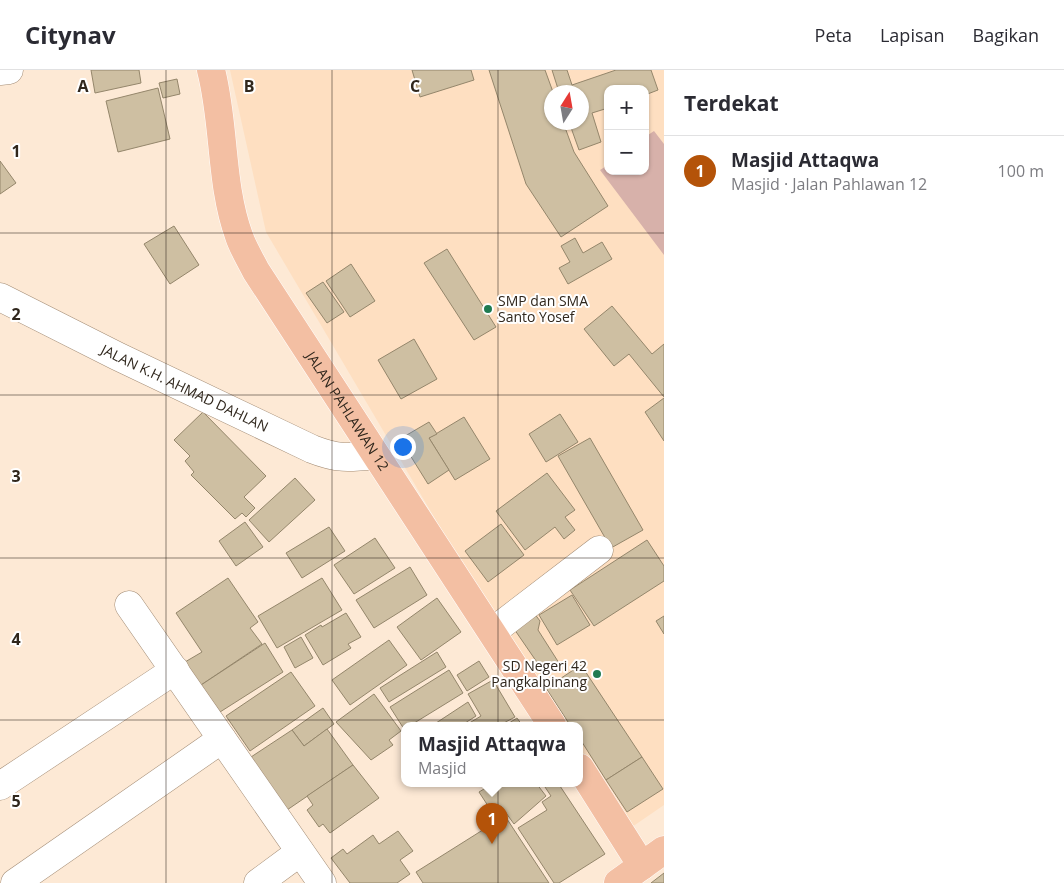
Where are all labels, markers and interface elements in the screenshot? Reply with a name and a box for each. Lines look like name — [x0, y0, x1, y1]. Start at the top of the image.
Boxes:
text: Citynav — [25, 18, 116, 51]
text: Peta — [815, 23, 852, 47]
text: Lapisan — [880, 23, 945, 47]
text: Bagikan — [973, 23, 1039, 47]
text: A — [77, 75, 89, 97]
text: B — [244, 75, 254, 97]
text: C — [410, 75, 420, 97]
north arrow — [544, 85, 589, 130]
map controls — [604, 85, 649, 175]
button: + — [604, 85, 649, 130]
text: Terdekat — [684, 89, 779, 117]
button: − — [604, 130, 649, 175]
text: 1 — [11, 140, 21, 162]
text: Masjid Attaqwa — [731, 147, 879, 173]
text: 1 — [695, 160, 705, 182]
text: 100 m — [998, 160, 1044, 182]
text: Masjid · Jalan Pahlawan 12 — [731, 173, 927, 195]
place label: SMP dan SMA Santo Yosef — [498, 291, 588, 326]
text: 2 — [11, 303, 21, 325]
marker: SMP dan SMA Santo Yosef — [482, 303, 494, 315]
street label: JALAN K.H. AHMAD DAHLAN — [96, 339, 272, 436]
street label: JALAN PAHLAWAN 12 — [301, 346, 394, 474]
your location — [390, 434, 416, 460]
text: 3 — [11, 465, 21, 487]
text: 4 — [11, 628, 21, 650]
place label: SD Negeri 42 Pangkalpinang — [491, 656, 587, 691]
marker: SD Negeri 42 Pangkalpinang — [591, 668, 603, 680]
popup — [401, 722, 583, 787]
text: Masjid Attaqwa — [418, 731, 566, 757]
text: Masjid — [418, 757, 467, 779]
text: 5 — [11, 790, 21, 812]
pin: 1 — [476, 803, 508, 844]

